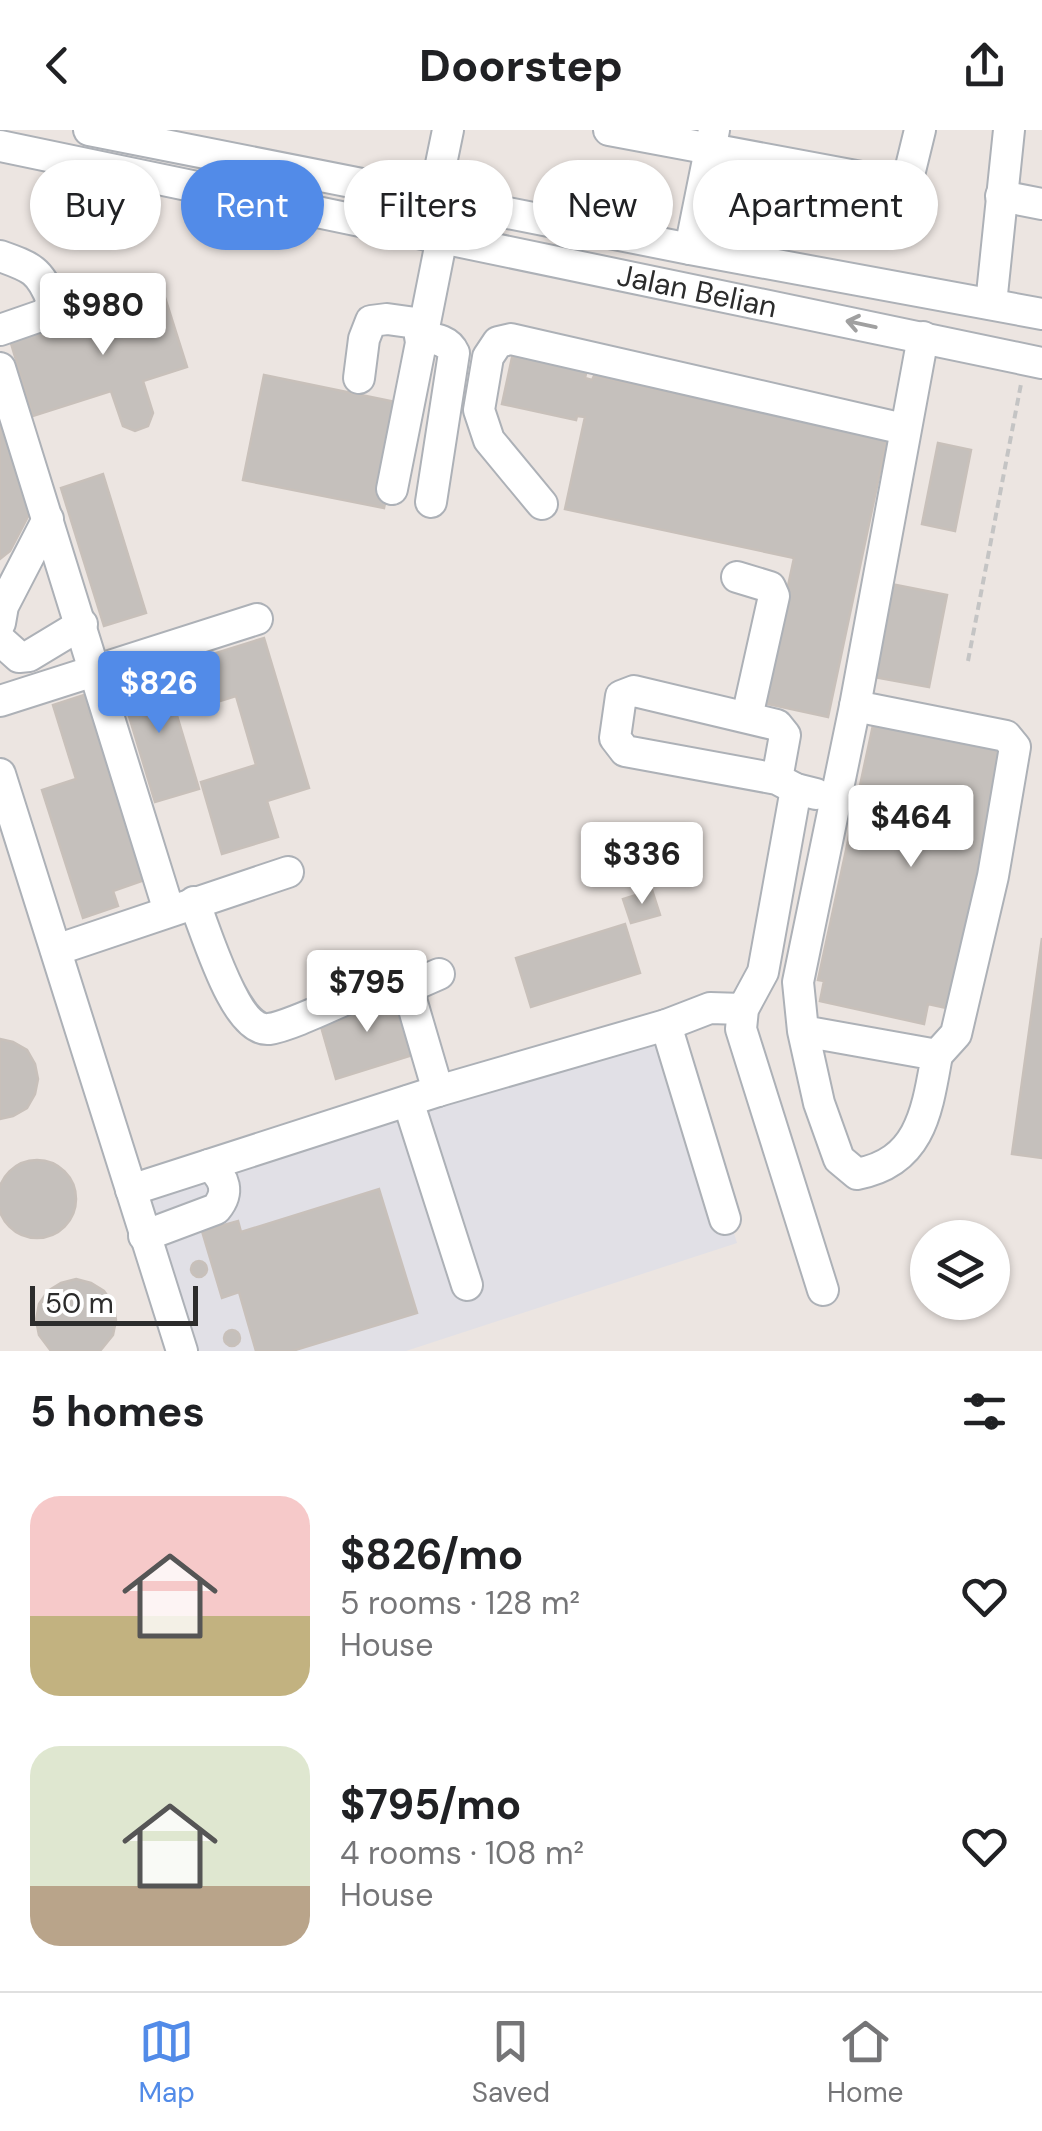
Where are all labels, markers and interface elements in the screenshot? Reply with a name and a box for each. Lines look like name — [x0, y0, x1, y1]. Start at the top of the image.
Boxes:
text: Doorstep — [419, 36, 623, 95]
icon: back — [30, 38, 85, 93]
icon: share — [957, 38, 1012, 93]
chip: Buy — [30, 160, 161, 250]
chip: Rent — [181, 160, 324, 250]
chip: Filters — [344, 160, 513, 250]
chip: New — [533, 160, 673, 250]
chip: Apartment — [693, 160, 938, 250]
street label: Jalan Belian — [614, 255, 781, 326]
pin: $980 — [44, 273, 162, 358]
text: $980 — [62, 284, 144, 326]
one-way arrow — [846, 314, 878, 333]
pin: $826 — [100, 651, 218, 736]
text: $826 — [120, 662, 198, 704]
pin: $464 — [852, 785, 970, 870]
text: $464 — [870, 796, 952, 838]
pin: $336 — [583, 822, 701, 907]
text: $336 — [603, 833, 681, 875]
pin: $795 — [308, 950, 426, 1035]
text: $795 — [329, 961, 405, 1003]
map controls — [910, 1220, 1010, 1320]
button: layers — [910, 1220, 1010, 1320]
scale bar — [30, 1281, 198, 1326]
text: 50 m — [45, 1285, 114, 1322]
text: 5 homes — [30, 1384, 205, 1439]
icon: filters — [957, 1384, 1012, 1439]
text: $826/mo — [340, 1527, 523, 1582]
icon: home — [110, 1536, 230, 1656]
icon: heart — [957, 1569, 1012, 1624]
text: 5 rooms · 128 m² — [340, 1582, 580, 1624]
text: House — [340, 1624, 433, 1666]
text: $795/mo — [340, 1777, 521, 1832]
icon: home — [110, 1786, 230, 1906]
icon: heart — [957, 1819, 1012, 1874]
text: 4 rooms · 108 m² — [340, 1832, 584, 1874]
text: House — [340, 1874, 433, 1916]
tab: Map — [138, 2014, 195, 2111]
tab: Saved — [472, 2014, 550, 2111]
tab: Home — [827, 2014, 904, 2111]

